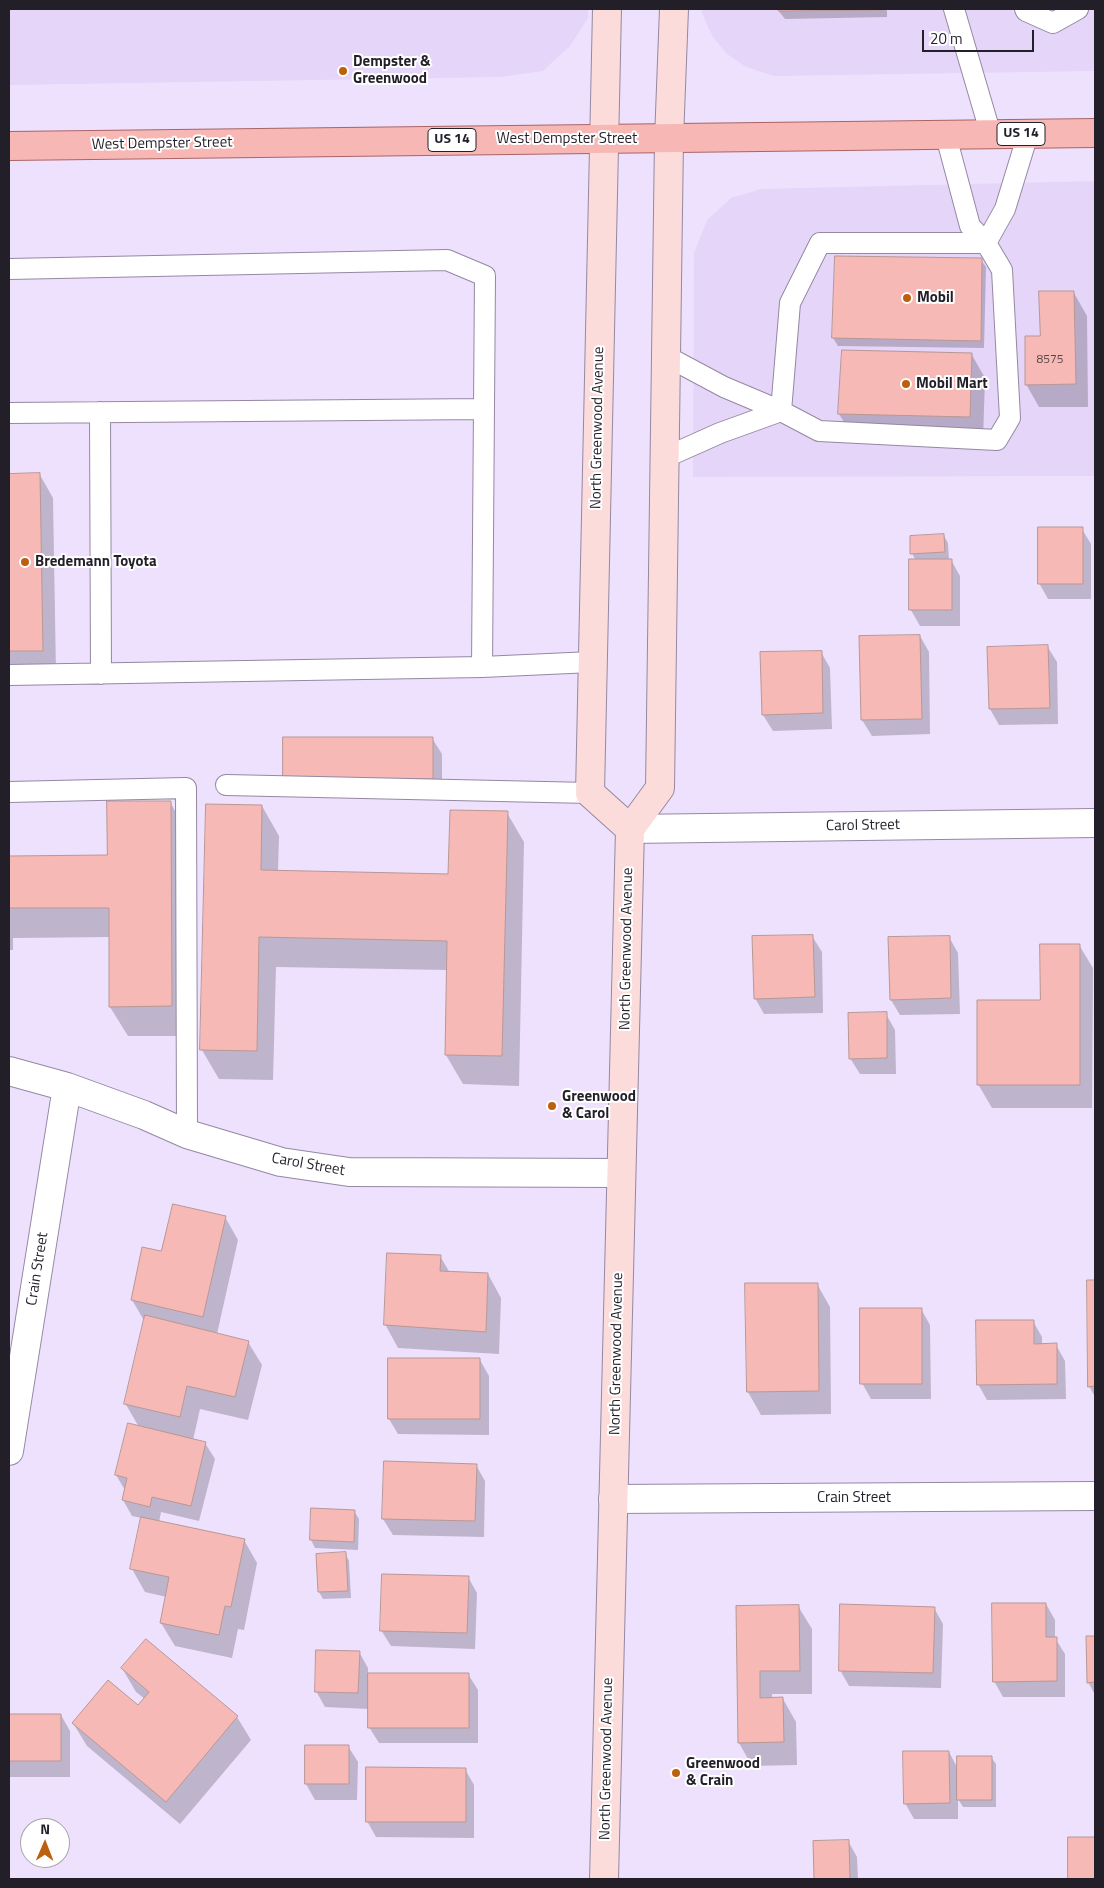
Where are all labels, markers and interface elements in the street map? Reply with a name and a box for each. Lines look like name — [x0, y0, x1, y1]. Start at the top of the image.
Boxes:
scale bar — [924, 20, 1036, 52]
text: 20 m — [930, 27, 963, 50]
place label: Dempster & Greenwood — [353, 53, 431, 88]
marker: Dempster & Greenwood — [337, 65, 349, 77]
road number: US 14 — [997, 122, 1045, 146]
road number: US 14 — [428, 128, 476, 152]
street label: West Dempster Street — [497, 130, 637, 148]
street label: West Dempster Street — [91, 134, 233, 154]
place label: Mobil — [917, 289, 954, 307]
marker: Mobil — [901, 292, 913, 304]
street label: North Greenwood Avenue — [588, 347, 608, 509]
house number: 8575 — [1037, 353, 1063, 367]
place label: Mobil Mart — [916, 375, 988, 393]
marker: Mobil Mart — [900, 378, 912, 390]
place label: Bredemann Toyota — [35, 553, 157, 571]
marker: Bredemann Toyota — [19, 556, 31, 568]
street label: Carol Street — [826, 816, 900, 836]
street label: North Greenwood Avenue — [617, 868, 637, 1030]
place label: Greenwood & Carol — [562, 1088, 636, 1123]
marker: Greenwood & Carol — [546, 1100, 558, 1112]
street label: Carol Street — [270, 1150, 346, 1180]
street label: Crain Street — [23, 1231, 53, 1307]
street label: North Greenwood Avenue — [607, 1273, 627, 1435]
street label: Crain Street — [817, 1489, 891, 1507]
street label: North Greenwood Avenue — [597, 1678, 617, 1840]
place label: Greenwood & Crain — [686, 1755, 760, 1790]
marker: Greenwood & Crain — [670, 1767, 682, 1779]
north arrow — [20, 1818, 70, 1868]
text: N — [40, 1818, 50, 1839]

